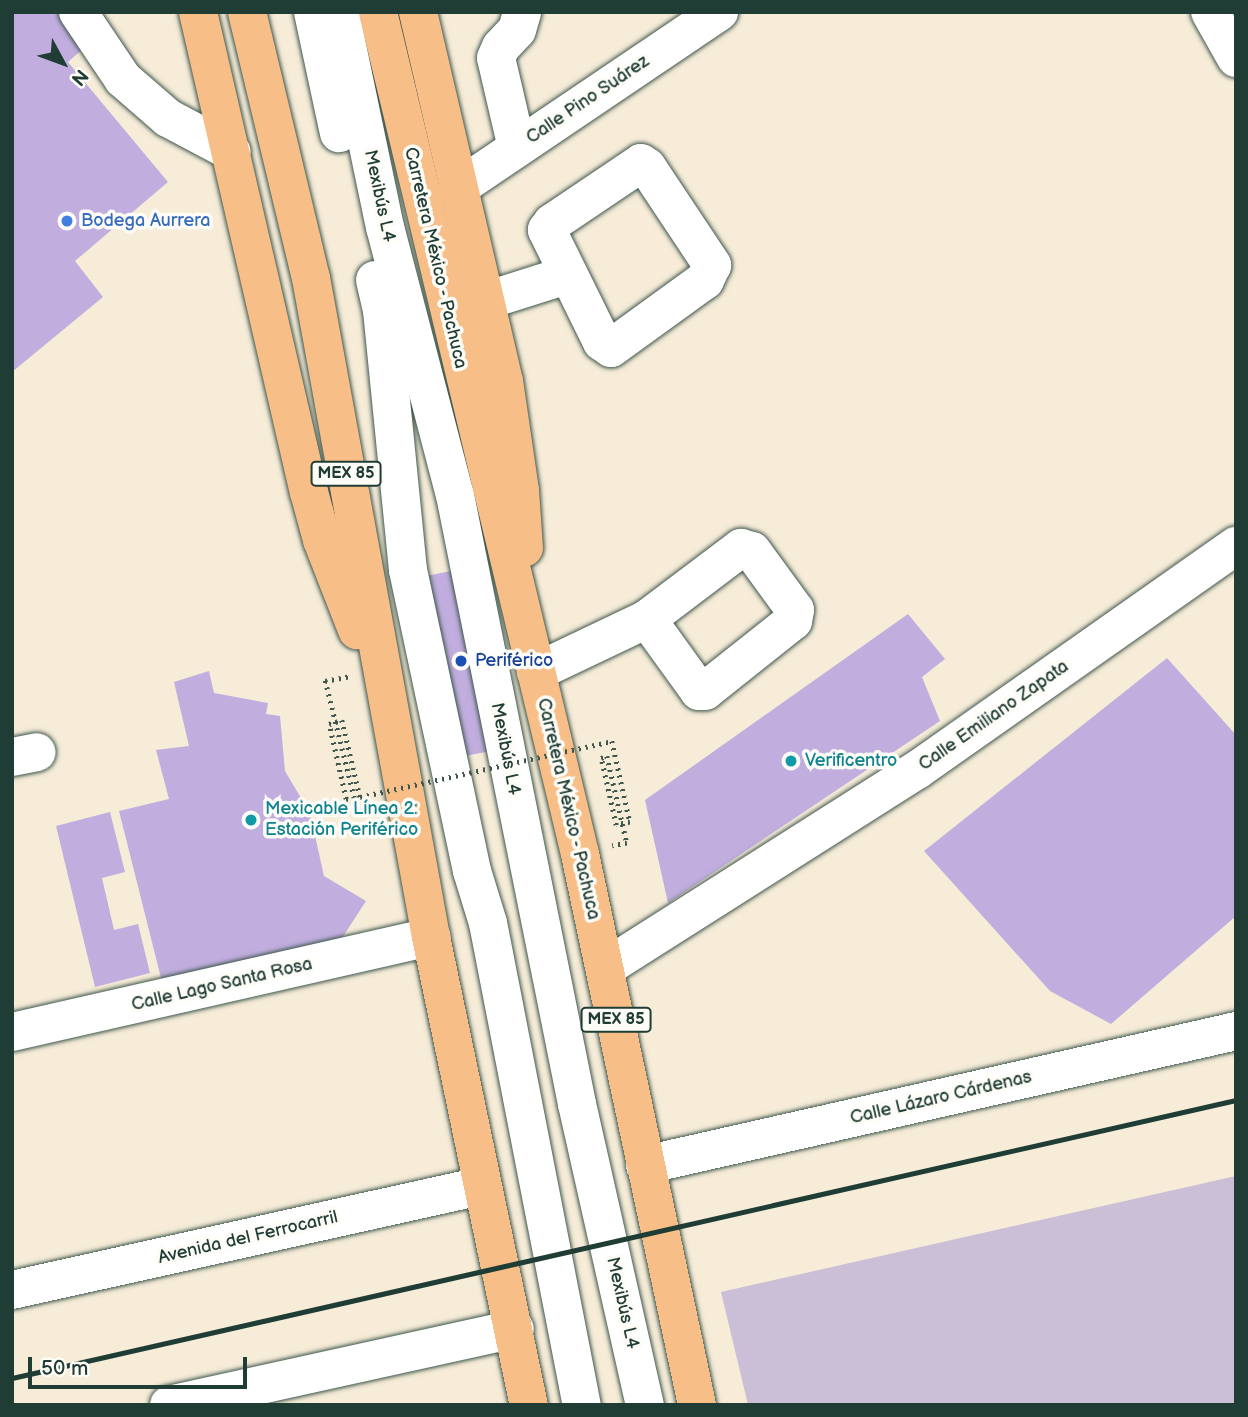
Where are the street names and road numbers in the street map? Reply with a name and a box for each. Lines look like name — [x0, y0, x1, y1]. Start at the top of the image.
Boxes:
street label: Calle Pino Suárez — [522, 51, 654, 149]
street label: Carretera México - Pachuca — [399, 144, 471, 372]
street label: Mexibús L4 — [359, 148, 399, 244]
road number: MEX 85 — [309, 461, 383, 486]
street label: Calle Emiliano Zapata — [915, 656, 1073, 776]
street label: Carretera México - Pachuca — [532, 695, 604, 923]
street label: Mexibús L4 — [485, 701, 525, 797]
street label: Calle Lago Santa Rosa — [129, 954, 315, 1016]
road number: MEX 85 — [579, 1008, 653, 1032]
street label: Calle Lázaro Cárdenas — [848, 1067, 1034, 1129]
street label: Avenida del Ferrocarril — [156, 1207, 340, 1269]
street label: Mexibús L4 — [601, 1255, 643, 1351]

